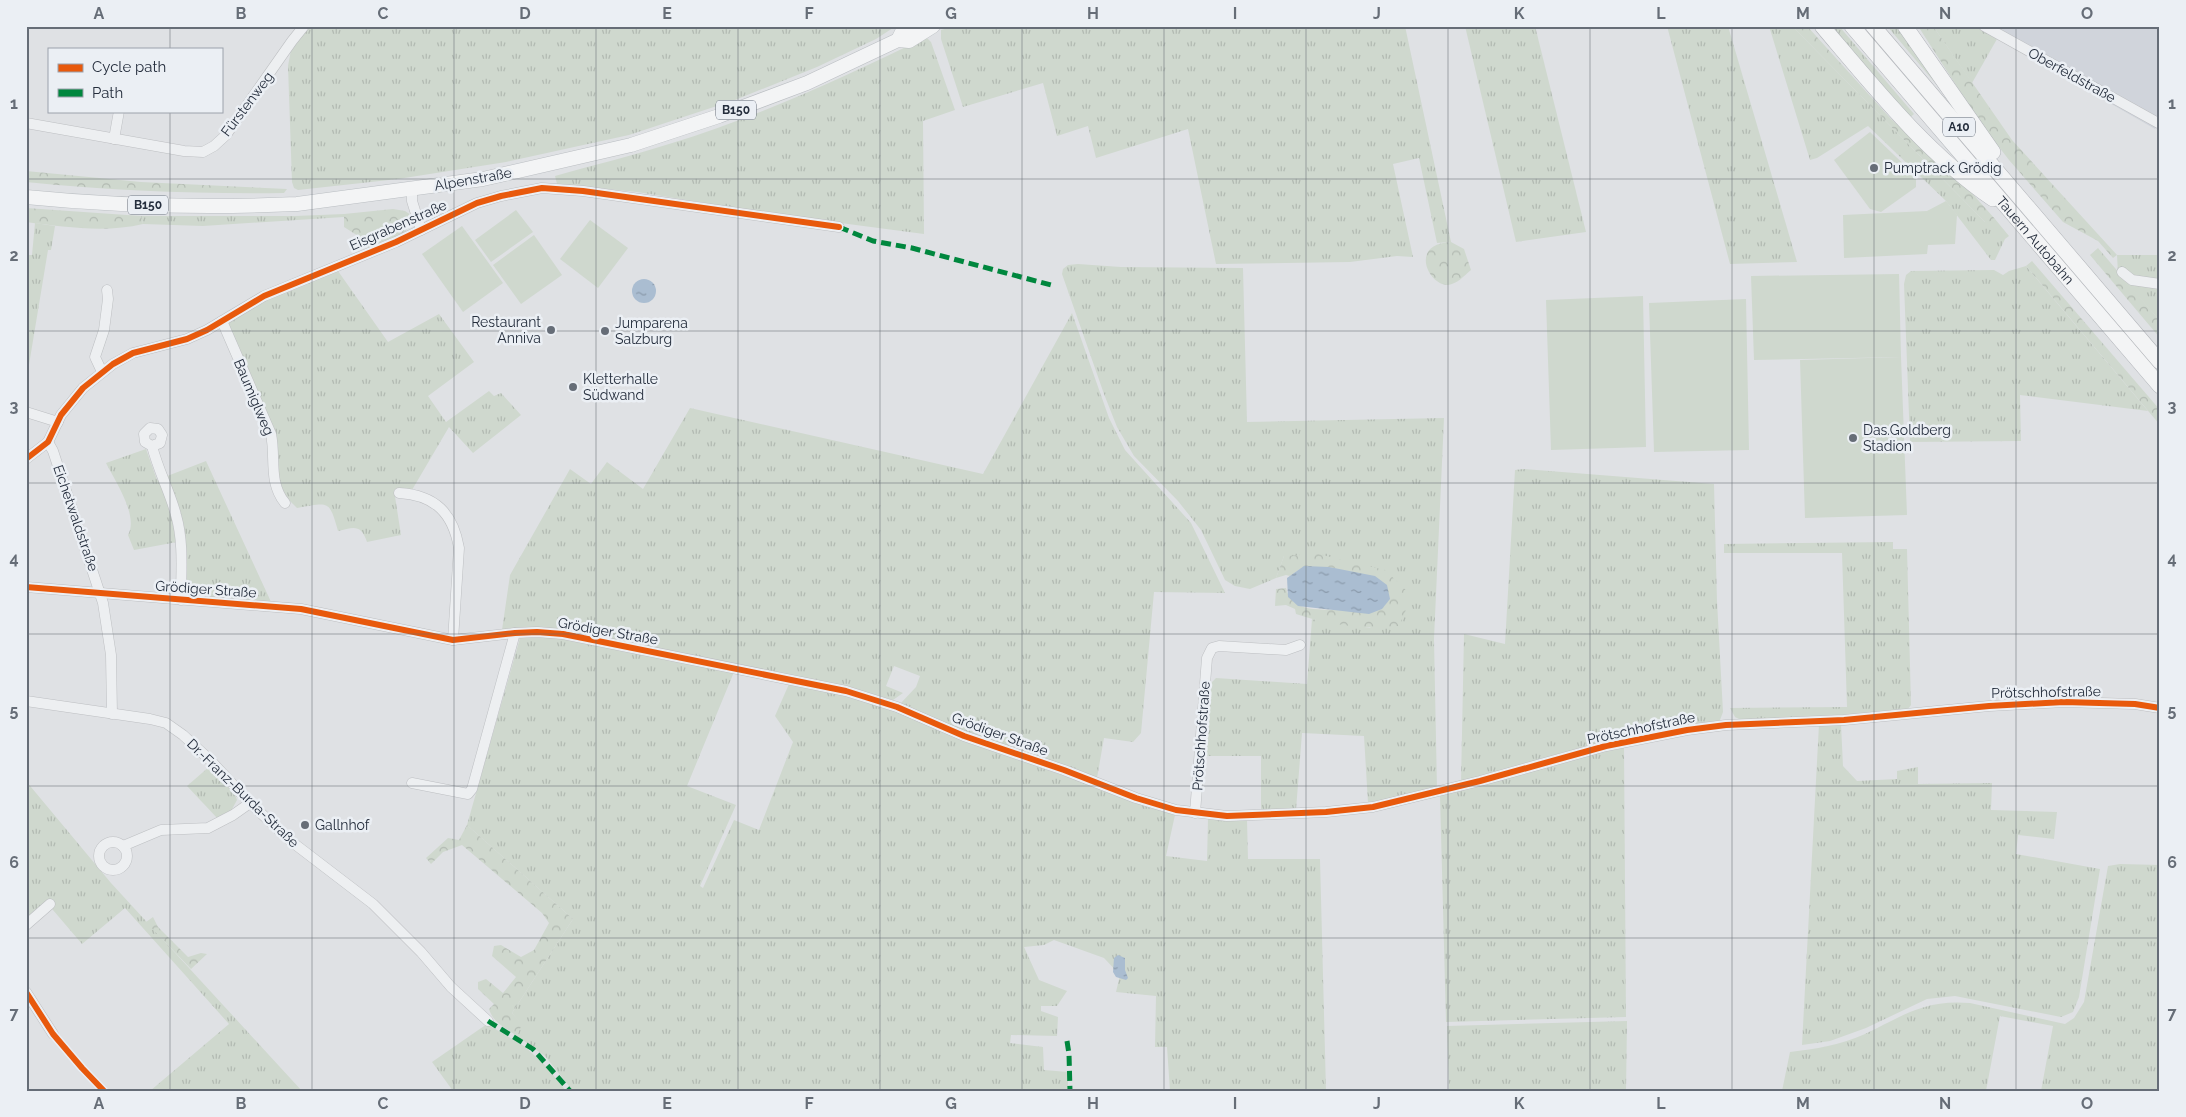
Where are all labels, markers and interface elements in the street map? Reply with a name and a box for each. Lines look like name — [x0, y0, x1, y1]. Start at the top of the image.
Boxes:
text: A — [94, 4, 105, 23]
text: B — [236, 4, 247, 23]
text: C — [378, 4, 389, 23]
text: D — [519, 4, 531, 23]
text: E — [662, 4, 672, 23]
text: F — [804, 4, 814, 23]
text: G — [945, 4, 957, 23]
text: H — [1087, 4, 1099, 23]
text: I — [1233, 4, 1237, 23]
text: J — [1373, 4, 1381, 23]
text: K — [1514, 4, 1525, 23]
text: L — [1656, 4, 1666, 23]
text: M — [1796, 4, 1810, 23]
text: N — [1939, 4, 1951, 23]
text: O — [2081, 4, 2093, 23]
street label: Oberfeldstraße — [2026, 44, 2118, 106]
legend — [48, 48, 222, 112]
text: Cycle path — [92, 58, 166, 76]
street label: Fürstenweg — [218, 69, 276, 139]
text: Path — [92, 84, 123, 102]
text: 1 — [10, 94, 18, 113]
text: 1 — [2168, 94, 2176, 113]
road number: B150 — [716, 100, 756, 120]
road number: A10 — [1943, 118, 1975, 136]
place label: Pumptrack Grödig — [1884, 160, 2002, 176]
marker: Pumptrack Grödig — [1868, 162, 1880, 174]
street label: Alpenstraße — [433, 164, 513, 194]
street label: Tauern Autobahn — [1993, 193, 2077, 288]
road number: B150 — [128, 196, 168, 214]
street label: Eisgrabenstraße — [347, 196, 449, 254]
text: 2 — [9, 246, 19, 265]
text: 2 — [2167, 246, 2177, 265]
place label: Restaurant Anniva — [471, 314, 541, 346]
place label: Jumparena Salzburg — [615, 315, 688, 347]
marker: Restaurant Anniva — [545, 324, 557, 336]
marker: Jumparena Salzburg — [599, 325, 611, 337]
street label: Baumiglweg — [231, 356, 277, 438]
place label: Kletterhalle Südwand — [583, 371, 658, 403]
marker: Kletterhalle Südwand — [567, 381, 579, 393]
text: 3 — [10, 397, 19, 416]
text: 3 — [2168, 397, 2177, 416]
place label: Das.Goldberg Stadion — [1863, 422, 1951, 454]
marker: Das.Goldberg Stadion — [1847, 432, 1859, 444]
street label: Eichetwaldstraße — [50, 463, 102, 573]
text: 4 — [9, 549, 19, 568]
text: 4 — [2167, 549, 2177, 568]
street label: Grödiger Straße — [155, 577, 257, 601]
street label: Grödiger Straße — [557, 614, 659, 648]
street label: Prötschhofstraße — [1189, 681, 1213, 791]
street label: Prötschhofstraße — [1991, 683, 2101, 701]
text: 5 — [10, 701, 19, 720]
text: 5 — [2168, 701, 2177, 720]
street label: Grödiger Straße — [950, 709, 1050, 759]
street label: Prötschhofstraße — [1586, 709, 1696, 747]
street label: Dr.-Franz-Burda-Straße — [184, 735, 302, 851]
place label: Gallnhof — [315, 817, 371, 833]
marker: Gallnhof — [299, 819, 311, 831]
text: 6 — [9, 853, 19, 872]
text: 6 — [2167, 853, 2177, 872]
text: 7 — [10, 1004, 19, 1023]
text: 7 — [2168, 1004, 2177, 1023]
text: A — [94, 1094, 105, 1113]
text: B — [236, 1094, 247, 1113]
text: C — [378, 1094, 389, 1113]
text: D — [519, 1094, 531, 1113]
text: E — [662, 1094, 672, 1113]
text: F — [804, 1094, 814, 1113]
text: G — [945, 1094, 957, 1113]
text: H — [1087, 1094, 1099, 1113]
text: I — [1233, 1094, 1237, 1113]
text: J — [1373, 1094, 1381, 1113]
text: K — [1514, 1094, 1525, 1113]
text: L — [1656, 1094, 1666, 1113]
text: M — [1796, 1094, 1810, 1113]
text: N — [1939, 1094, 1951, 1113]
text: O — [2081, 1094, 2093, 1113]

